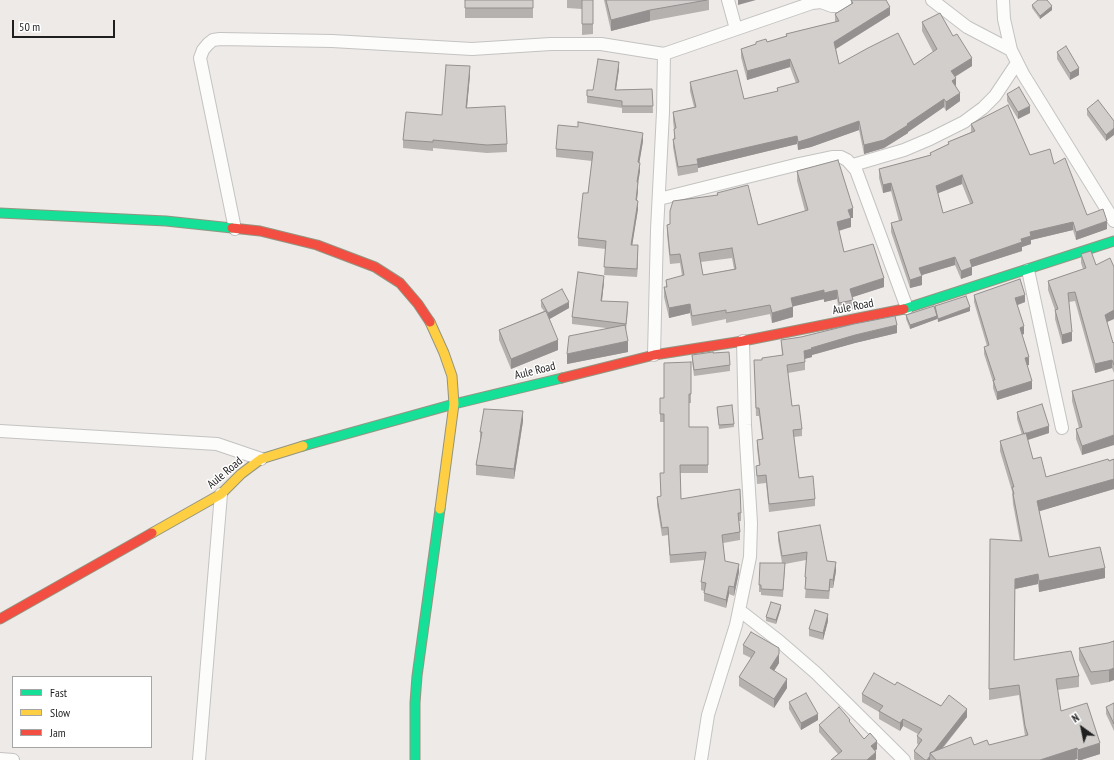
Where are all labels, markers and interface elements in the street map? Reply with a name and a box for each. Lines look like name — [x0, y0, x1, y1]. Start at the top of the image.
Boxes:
scale bar — [14, 12, 117, 38]
text: 50 m — [19, 19, 40, 34]
street label: Aule Road — [831, 296, 875, 318]
street label: Aule Road — [513, 359, 557, 383]
street label: Aule Road — [204, 454, 246, 492]
legend — [12, 676, 152, 748]
text: Fast — [50, 685, 67, 700]
text: Slow — [50, 705, 70, 720]
north arrow — [1062, 708, 1102, 748]
text: N — [1069, 710, 1082, 725]
text: Jam — [50, 725, 66, 740]

